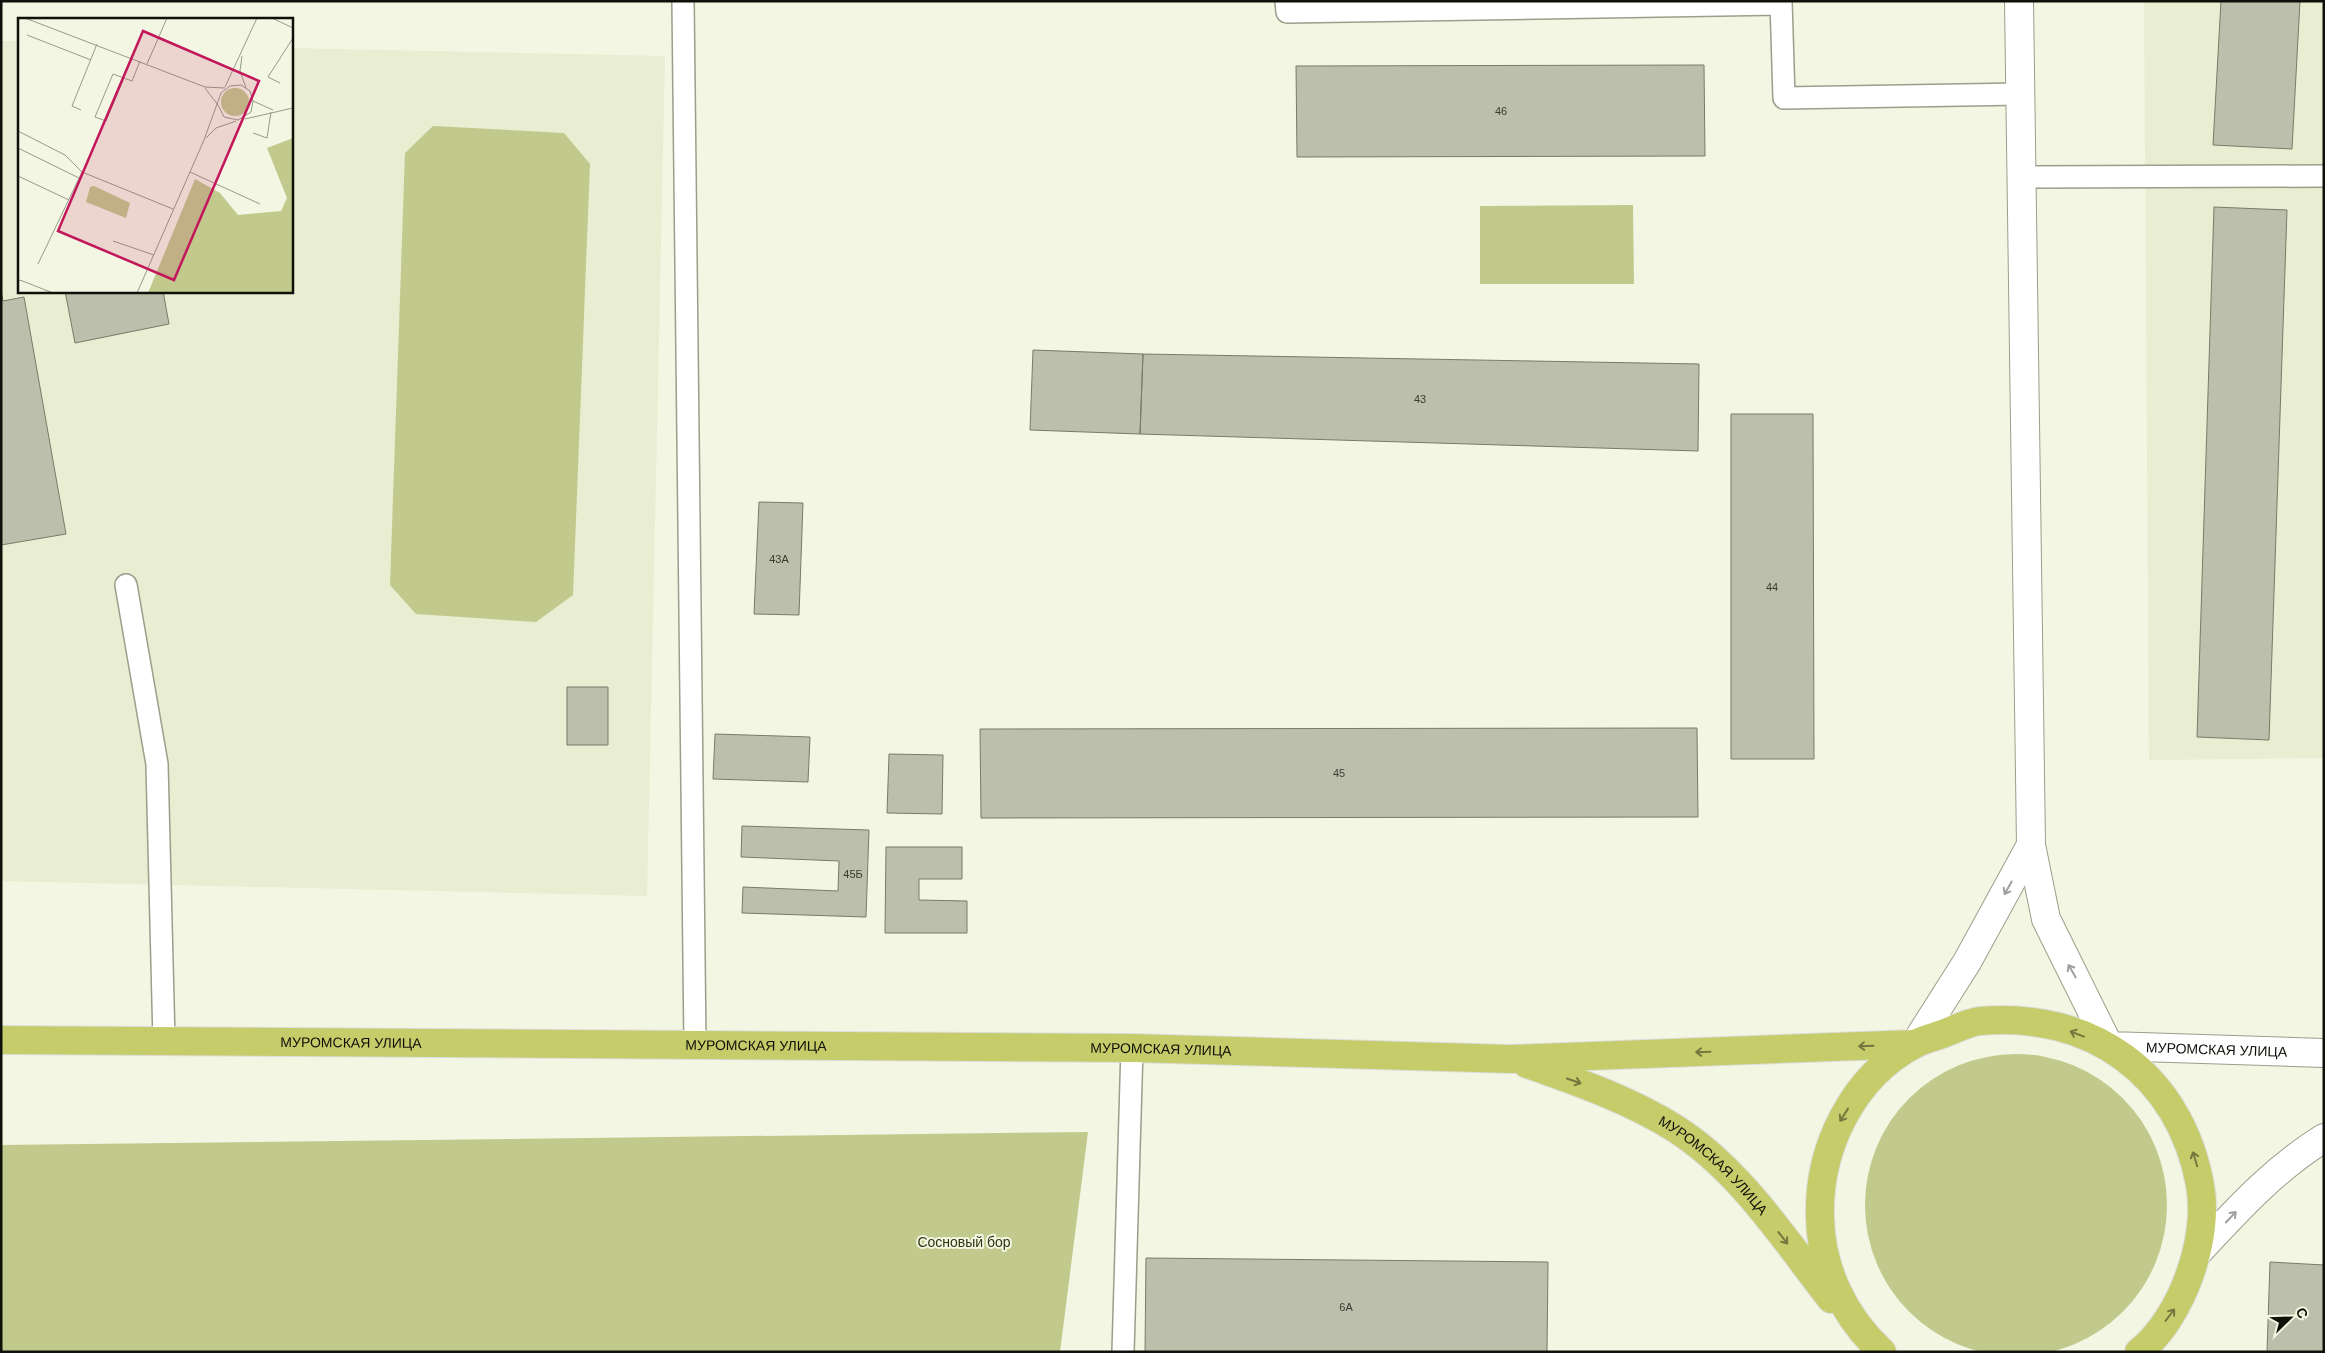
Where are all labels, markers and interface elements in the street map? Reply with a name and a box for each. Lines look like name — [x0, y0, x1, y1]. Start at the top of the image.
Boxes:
inset map — [18, 18, 292, 292]
house number: 46 — [1495, 105, 1507, 117]
house number: 43 — [1414, 393, 1426, 405]
house number: 43А — [769, 553, 789, 565]
house number: 44 — [1766, 581, 1778, 593]
house number: 45 — [1333, 767, 1345, 779]
house number: 45Б — [843, 868, 863, 880]
one-way arrow — [2003, 880, 2012, 895]
one-way arrow — [2066, 965, 2076, 979]
one-way arrow — [2070, 1029, 2085, 1038]
street label: МУРОМСКАЯ УЛИЦА — [280, 1034, 422, 1051]
street label: МУРОМСКАЯ УЛИЦА — [685, 1037, 827, 1054]
street label: МУРОМСКАЯ УЛИЦА — [2146, 1039, 2288, 1060]
street label: МУРОМСКАЯ УЛИЦА — [1090, 1040, 1232, 1059]
one-way arrow — [1858, 1041, 1874, 1051]
one-way arrow — [1696, 1047, 1712, 1056]
one-way arrow — [1565, 1076, 1581, 1086]
one-way arrow — [1839, 1108, 1849, 1122]
street label: МУРОМСКАЯ УЛИЦА — [1656, 1113, 1771, 1218]
one-way arrow — [2189, 1152, 2199, 1168]
one-way arrow — [2225, 1210, 2237, 1223]
one-way arrow — [1778, 1232, 1789, 1245]
park label: Сосновый бор — [917, 1234, 1011, 1250]
north arrow — [2265, 1293, 2315, 1343]
house number: 6А — [1339, 1301, 1353, 1313]
text: С — [2293, 1305, 2311, 1321]
one-way arrow — [2165, 1308, 2175, 1322]

